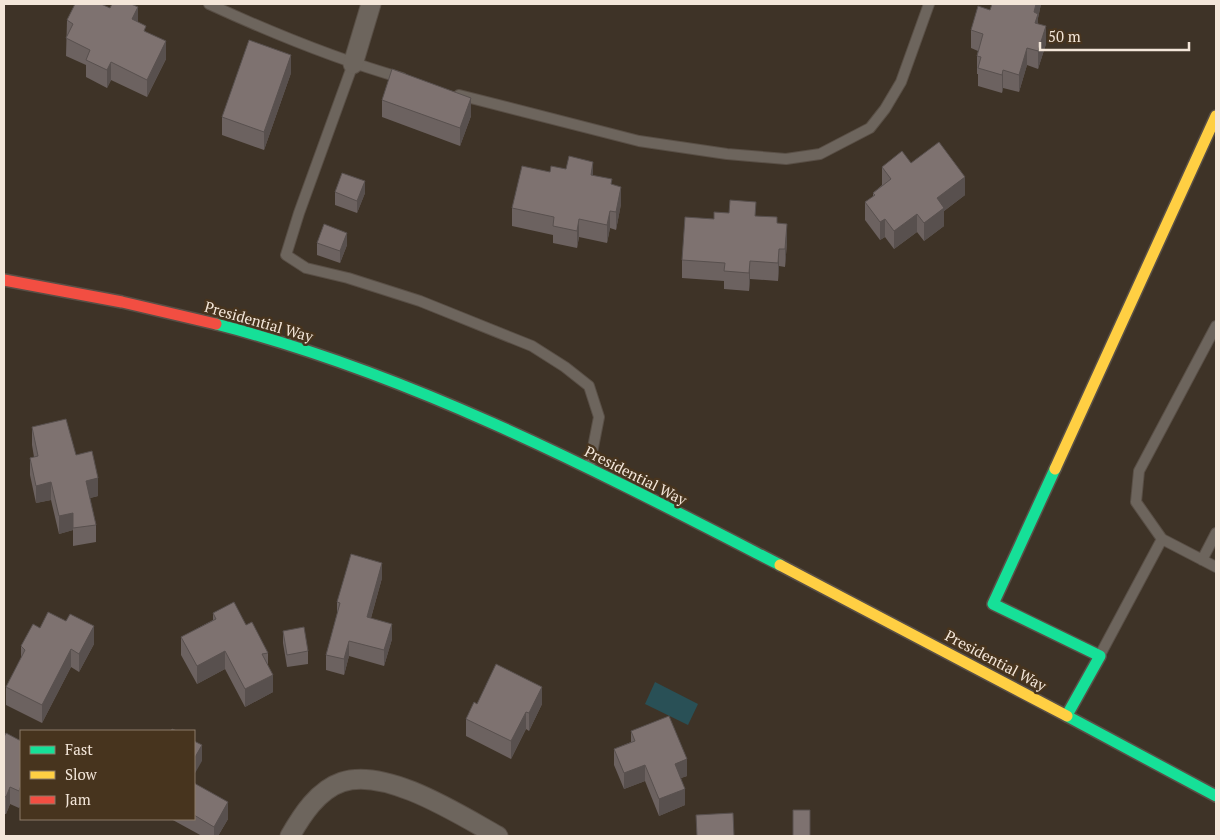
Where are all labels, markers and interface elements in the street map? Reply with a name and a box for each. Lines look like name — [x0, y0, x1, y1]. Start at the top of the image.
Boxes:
scale bar — [1040, 20, 1189, 52]
text: 50 m — [1048, 26, 1081, 46]
street label: Presidential Way — [202, 296, 316, 346]
street label: Presidential Way — [582, 441, 691, 510]
street label: Presidential Way — [942, 625, 1051, 695]
legend — [20, 730, 195, 820]
text: Fast — [65, 739, 93, 759]
text: Slow — [65, 764, 98, 784]
text: Jam — [65, 789, 91, 809]

